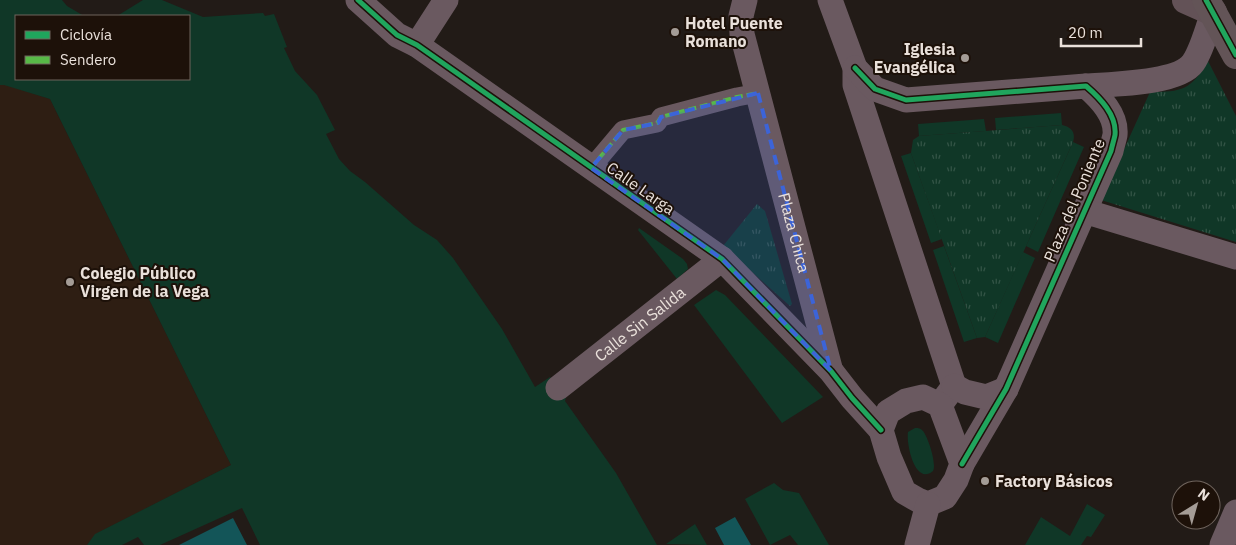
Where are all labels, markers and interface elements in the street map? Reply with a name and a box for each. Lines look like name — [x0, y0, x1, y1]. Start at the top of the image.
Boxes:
place label: Hotel Puente Romano — [685, 13, 783, 51]
legend — [15, 15, 190, 80]
scale bar — [1061, 15, 1141, 47]
text: 20 m — [1068, 23, 1103, 42]
text: Ciclovía — [60, 25, 112, 44]
marker: Hotel Puente Romano — [669, 26, 681, 38]
place label: Iglesia Evangélica — [874, 39, 955, 77]
text: Sendero — [60, 50, 116, 69]
marker: Iglesia Evangélica — [959, 52, 971, 64]
street label: Plaza del Poniente — [1039, 135, 1109, 265]
street label: Calle Larga — [603, 157, 679, 219]
street label: Plaza Chica — [774, 190, 815, 275]
place label: Colegio Público Virgen de la Vega — [80, 263, 209, 301]
marker: Colegio Público Virgen de la Vega — [64, 276, 76, 288]
street label: Calle Sin Salida — [590, 282, 689, 366]
place label: Factory Básicos — [995, 471, 1113, 491]
marker: Factory Básicos — [979, 475, 991, 487]
north arrow — [1171, 480, 1221, 530]
text: N — [1194, 484, 1213, 505]

